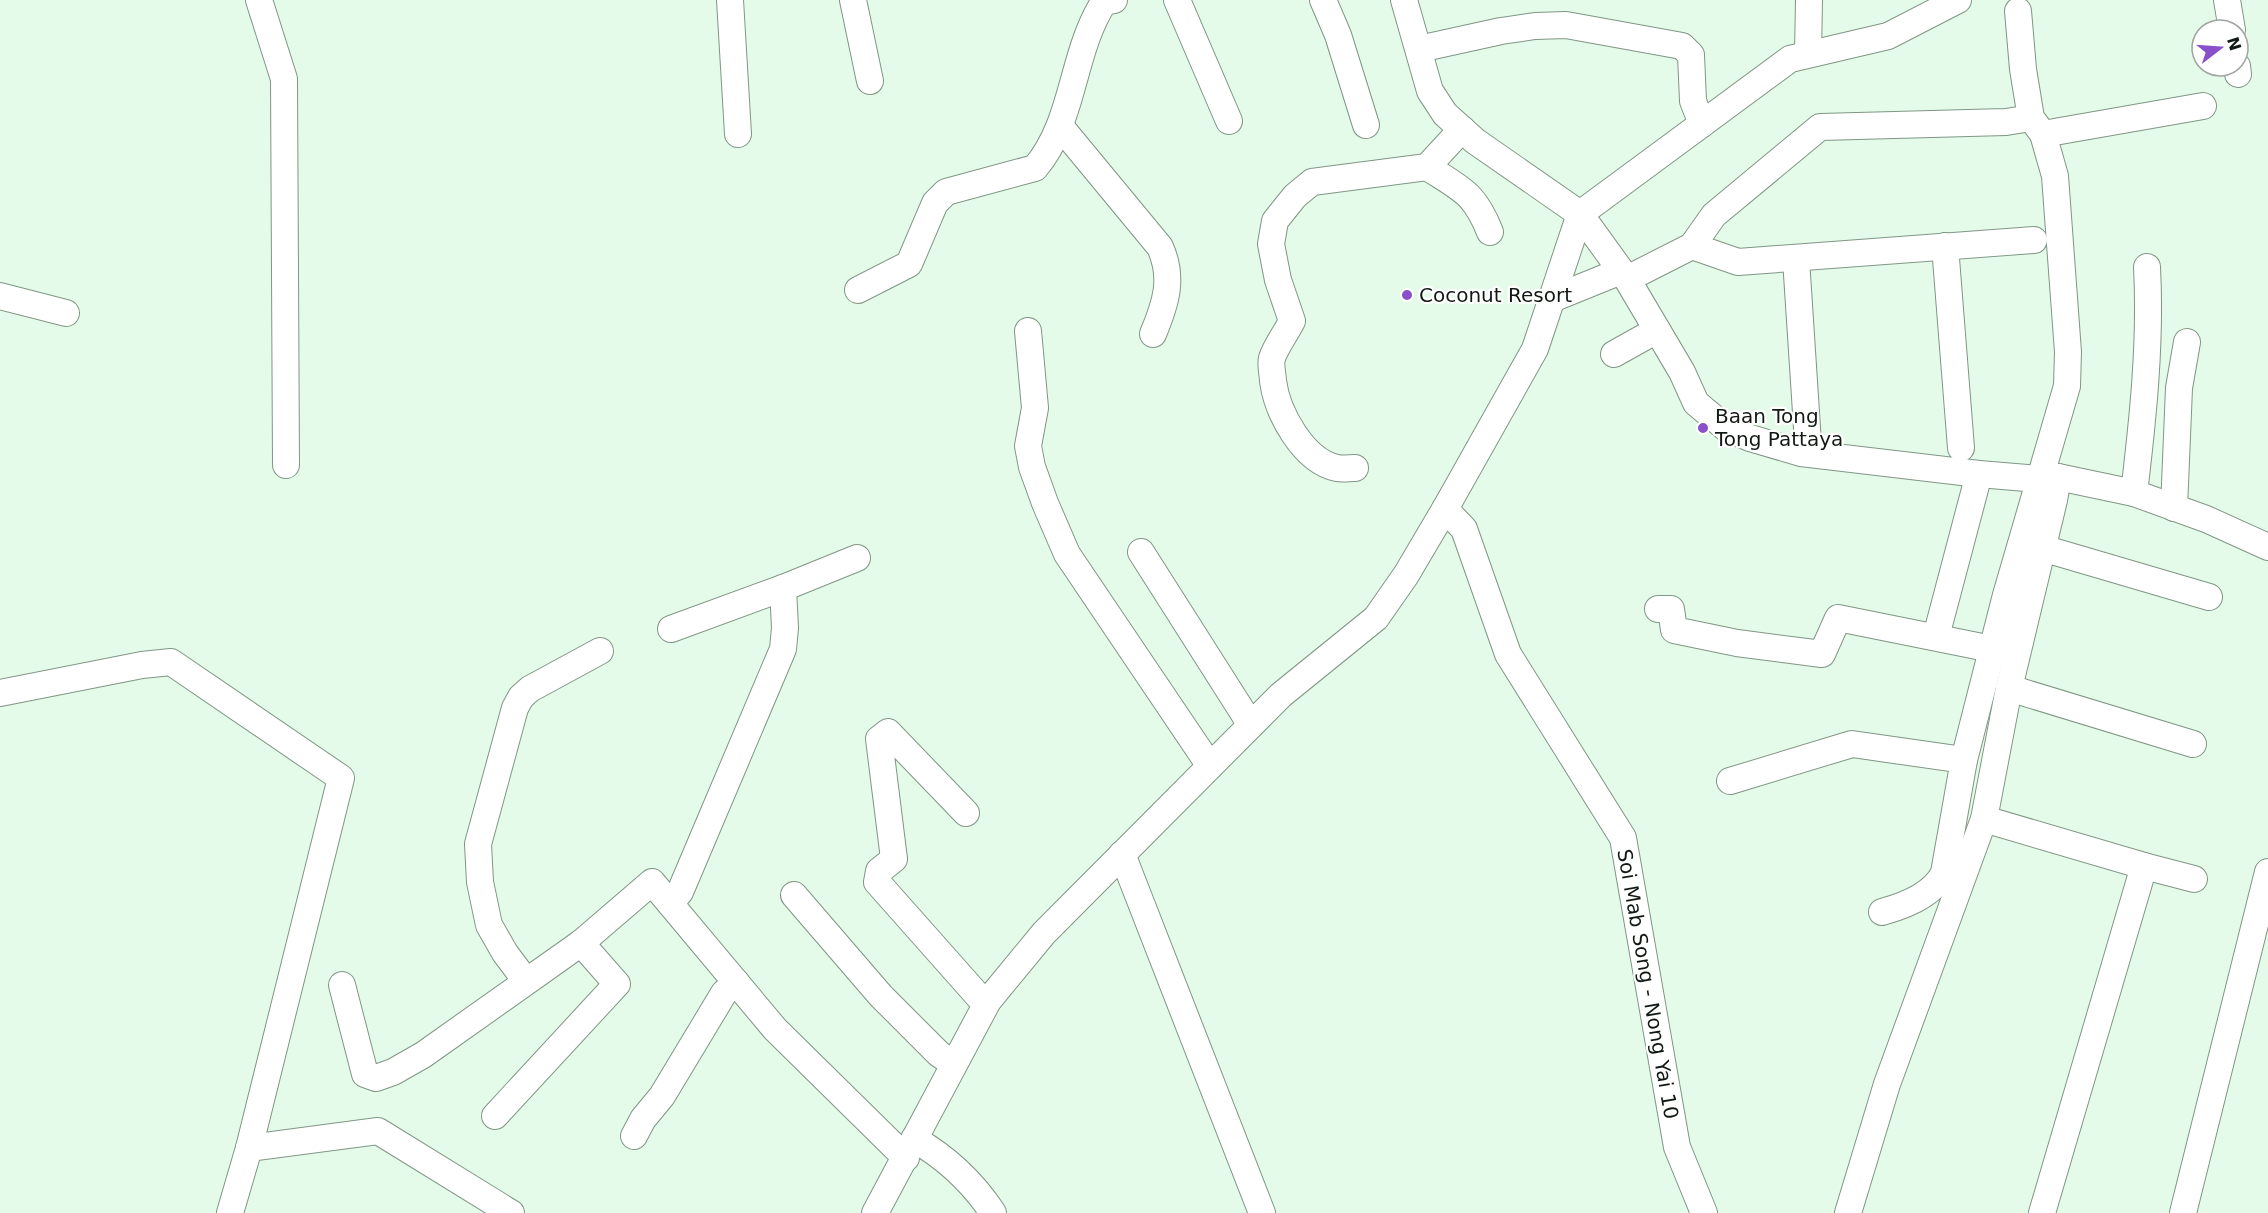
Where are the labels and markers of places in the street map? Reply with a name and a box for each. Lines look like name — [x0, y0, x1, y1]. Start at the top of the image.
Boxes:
place label: Coconut Resort — [1419, 283, 1572, 307]
marker: Coconut Resort — [1400, 288, 1414, 302]
place label: Baan Tong Tong Pattaya — [1714, 404, 1843, 451]
marker: Baan Tong Tong Pattaya — [1696, 421, 1710, 435]

